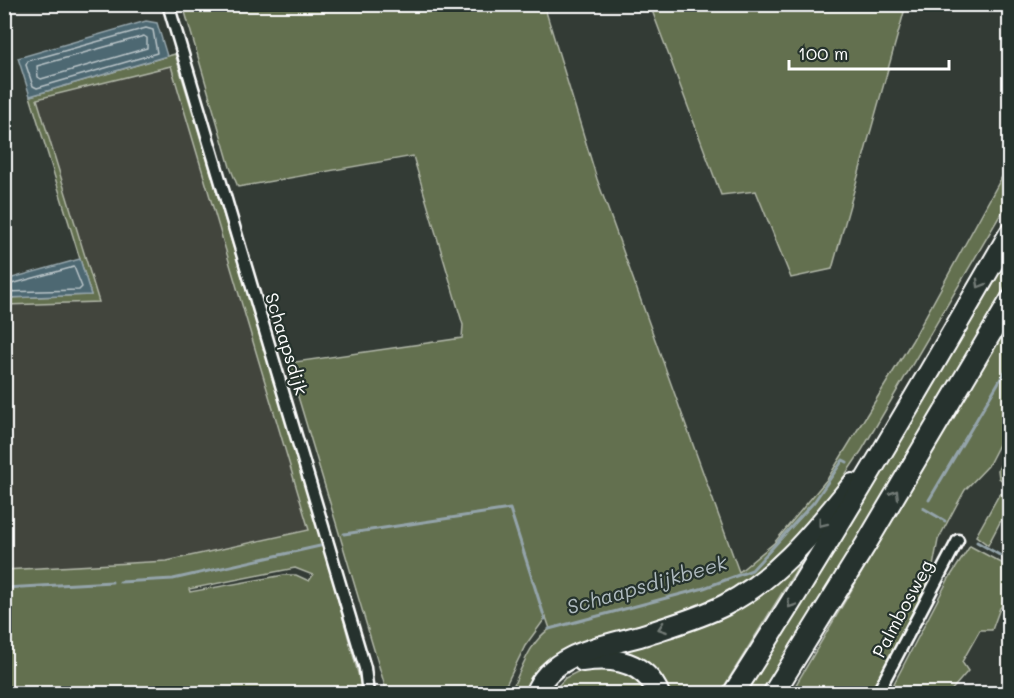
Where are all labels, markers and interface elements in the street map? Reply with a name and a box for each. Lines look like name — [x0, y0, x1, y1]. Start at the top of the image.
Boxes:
scale bar — [789, 33, 950, 71]
text: 100 m — [798, 41, 848, 65]
one-way arrow — [976, 278, 988, 288]
street label: Schaapsdijk — [260, 290, 314, 398]
one-way arrow — [888, 490, 900, 500]
one-way arrow — [818, 516, 829, 527]
water label: Schaapsdijkbeek — [564, 549, 730, 619]
street label: Palmbosweg — [866, 555, 938, 662]
one-way arrow — [787, 597, 798, 608]
one-way arrow — [657, 621, 668, 634]

